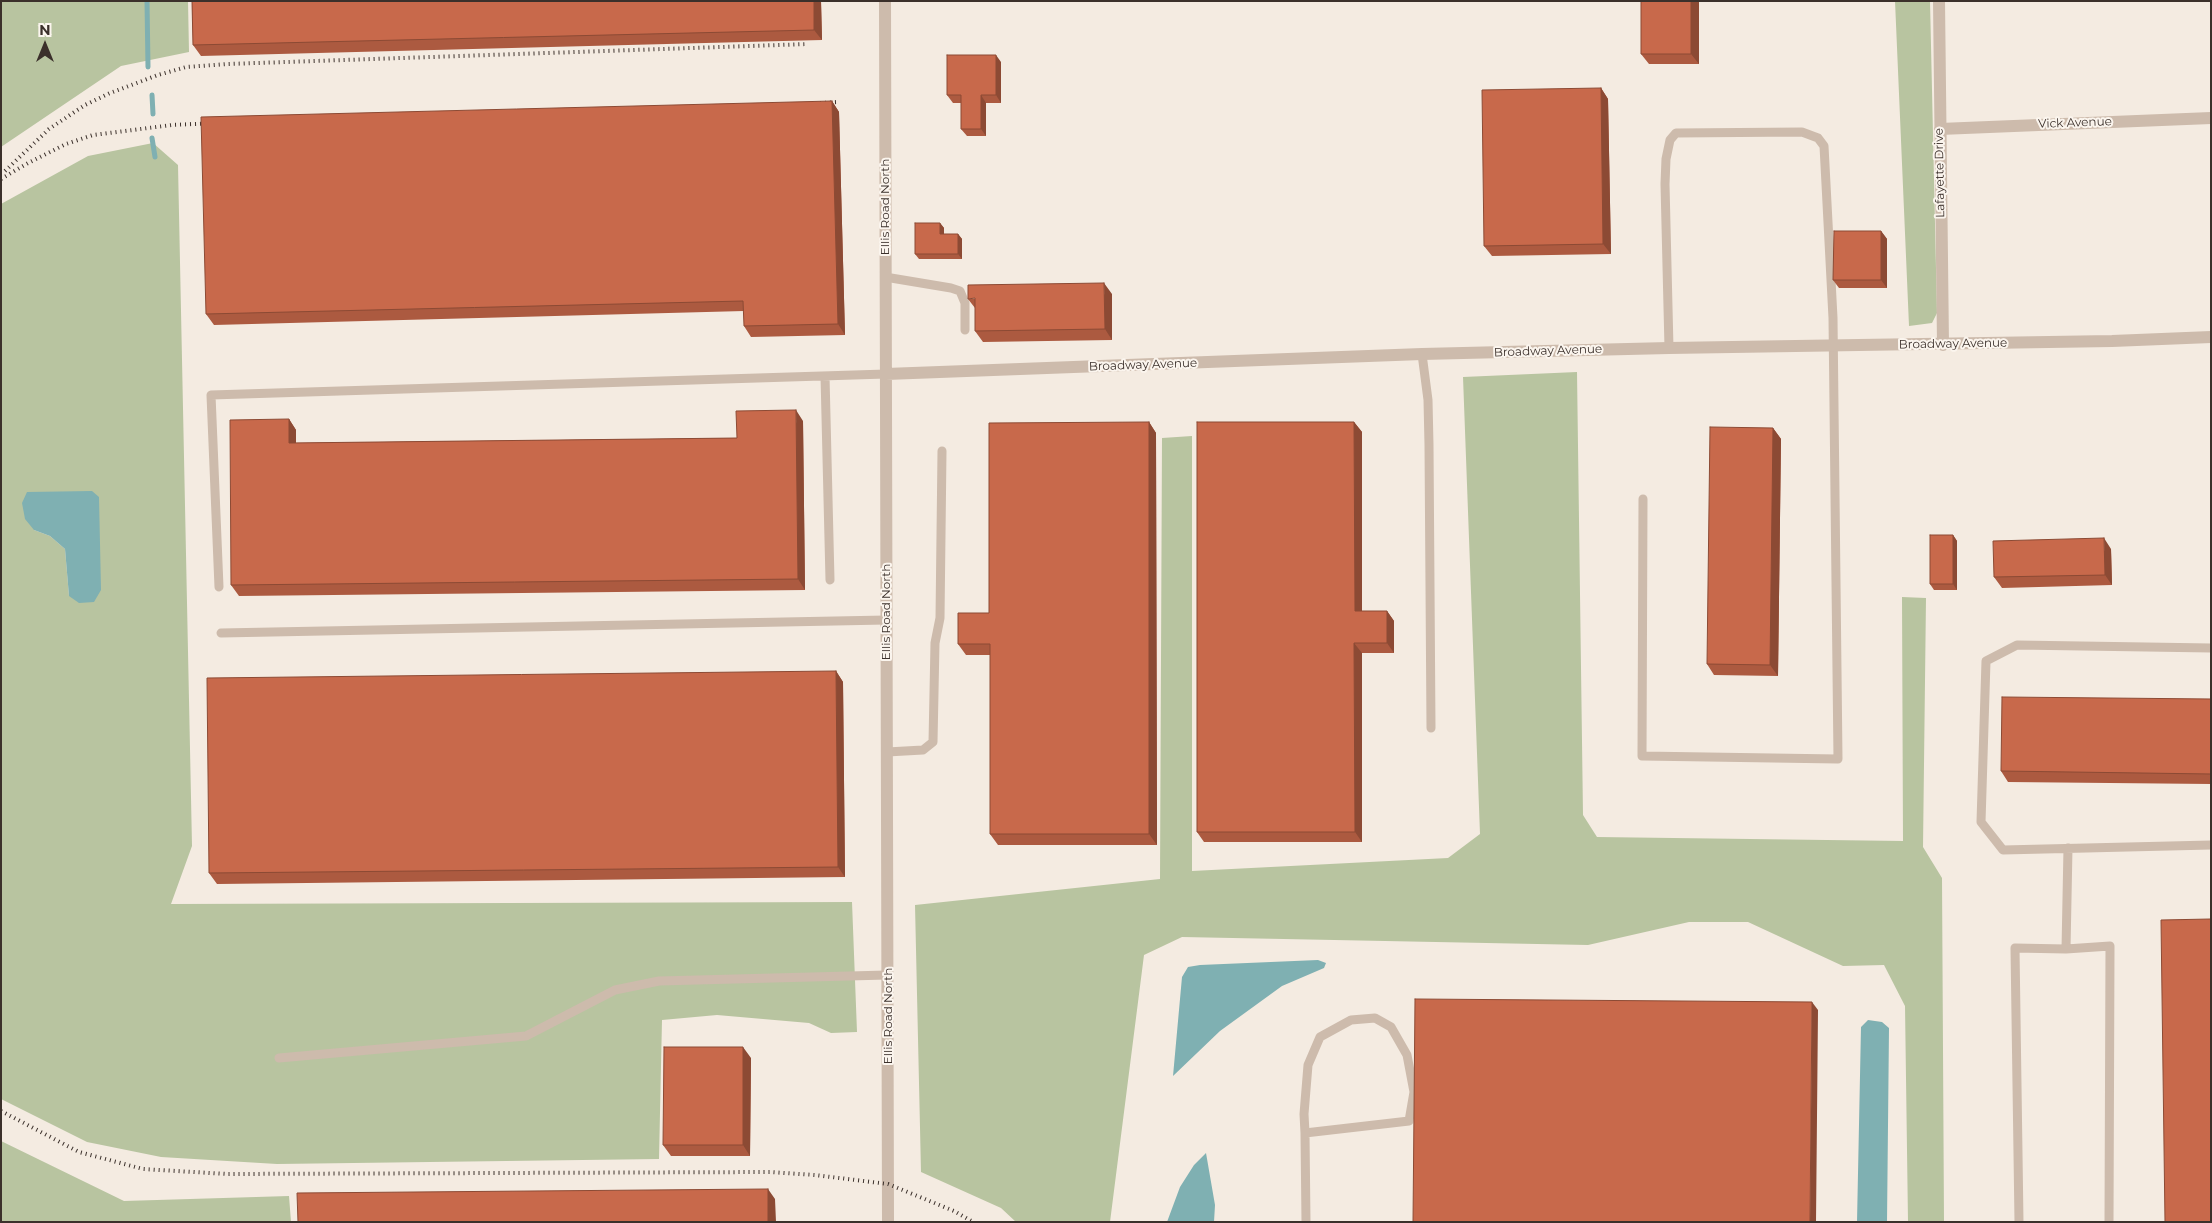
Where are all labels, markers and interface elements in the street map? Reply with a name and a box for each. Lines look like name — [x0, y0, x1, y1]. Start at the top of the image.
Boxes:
north arrow — [20, 20, 70, 70]
text: N — [39, 21, 51, 39]
street label: Vick Avenue — [2038, 115, 2112, 131]
street label: Lafayette Drive — [1932, 128, 1948, 218]
street label: Ellis Road North — [878, 159, 892, 255]
street label: Broadway Avenue — [1899, 336, 2007, 352]
street label: Broadway Avenue — [1494, 342, 1602, 360]
street label: Broadway Avenue — [1089, 356, 1197, 374]
street label: Ellis Road North — [879, 564, 893, 660]
street label: Ellis Road North — [881, 968, 895, 1064]

